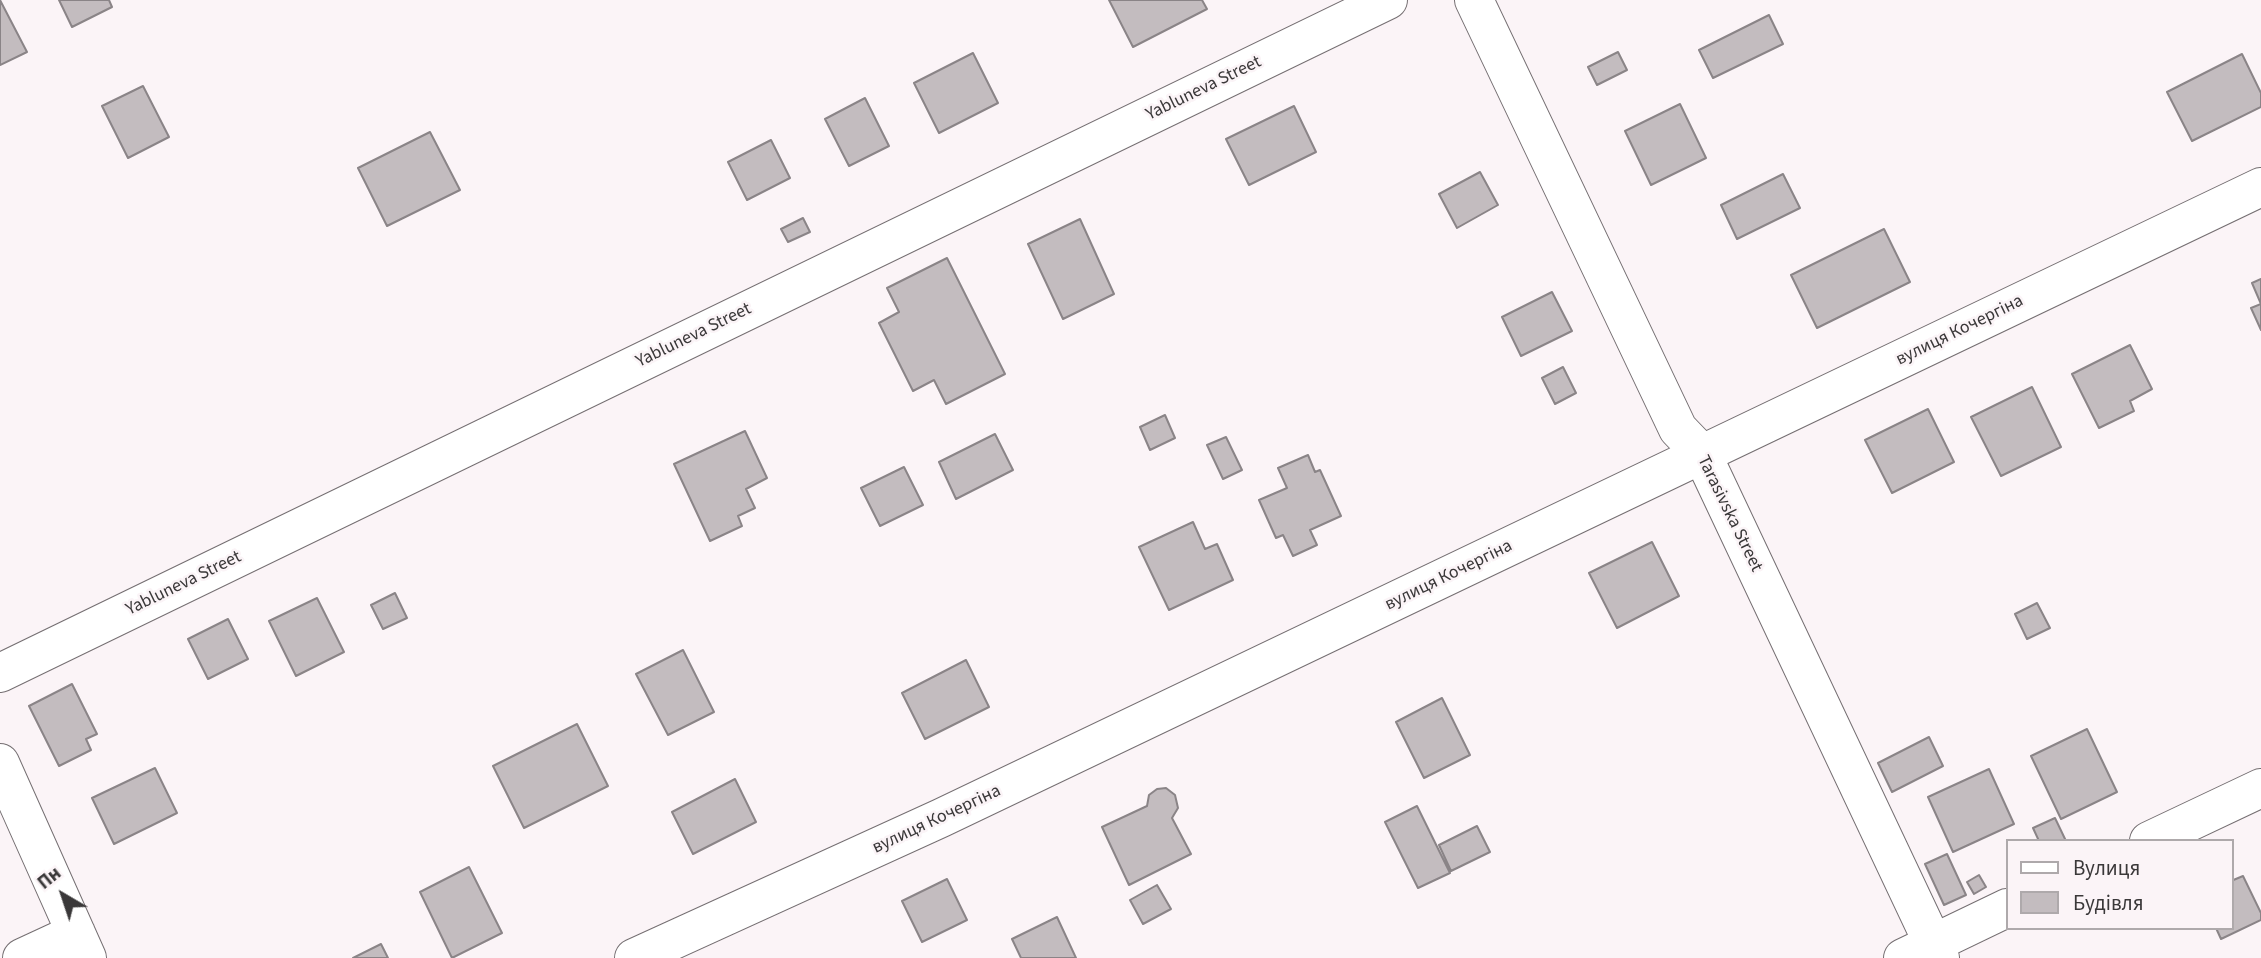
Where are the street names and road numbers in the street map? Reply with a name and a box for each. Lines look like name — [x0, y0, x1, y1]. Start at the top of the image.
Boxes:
street label: Yabluneva Street — [1143, 52, 1265, 126]
street label: вулиця Кочергіна — [1893, 291, 2027, 371]
street label: Yabluneva Street — [633, 299, 755, 373]
street label: Tarasivska Street — [1692, 452, 1766, 576]
street label: вулиця Кочергіна — [1382, 536, 1516, 616]
street label: Yabluneva Street — [123, 547, 245, 621]
street label: вулиця Кочергіна — [869, 781, 1005, 859]

